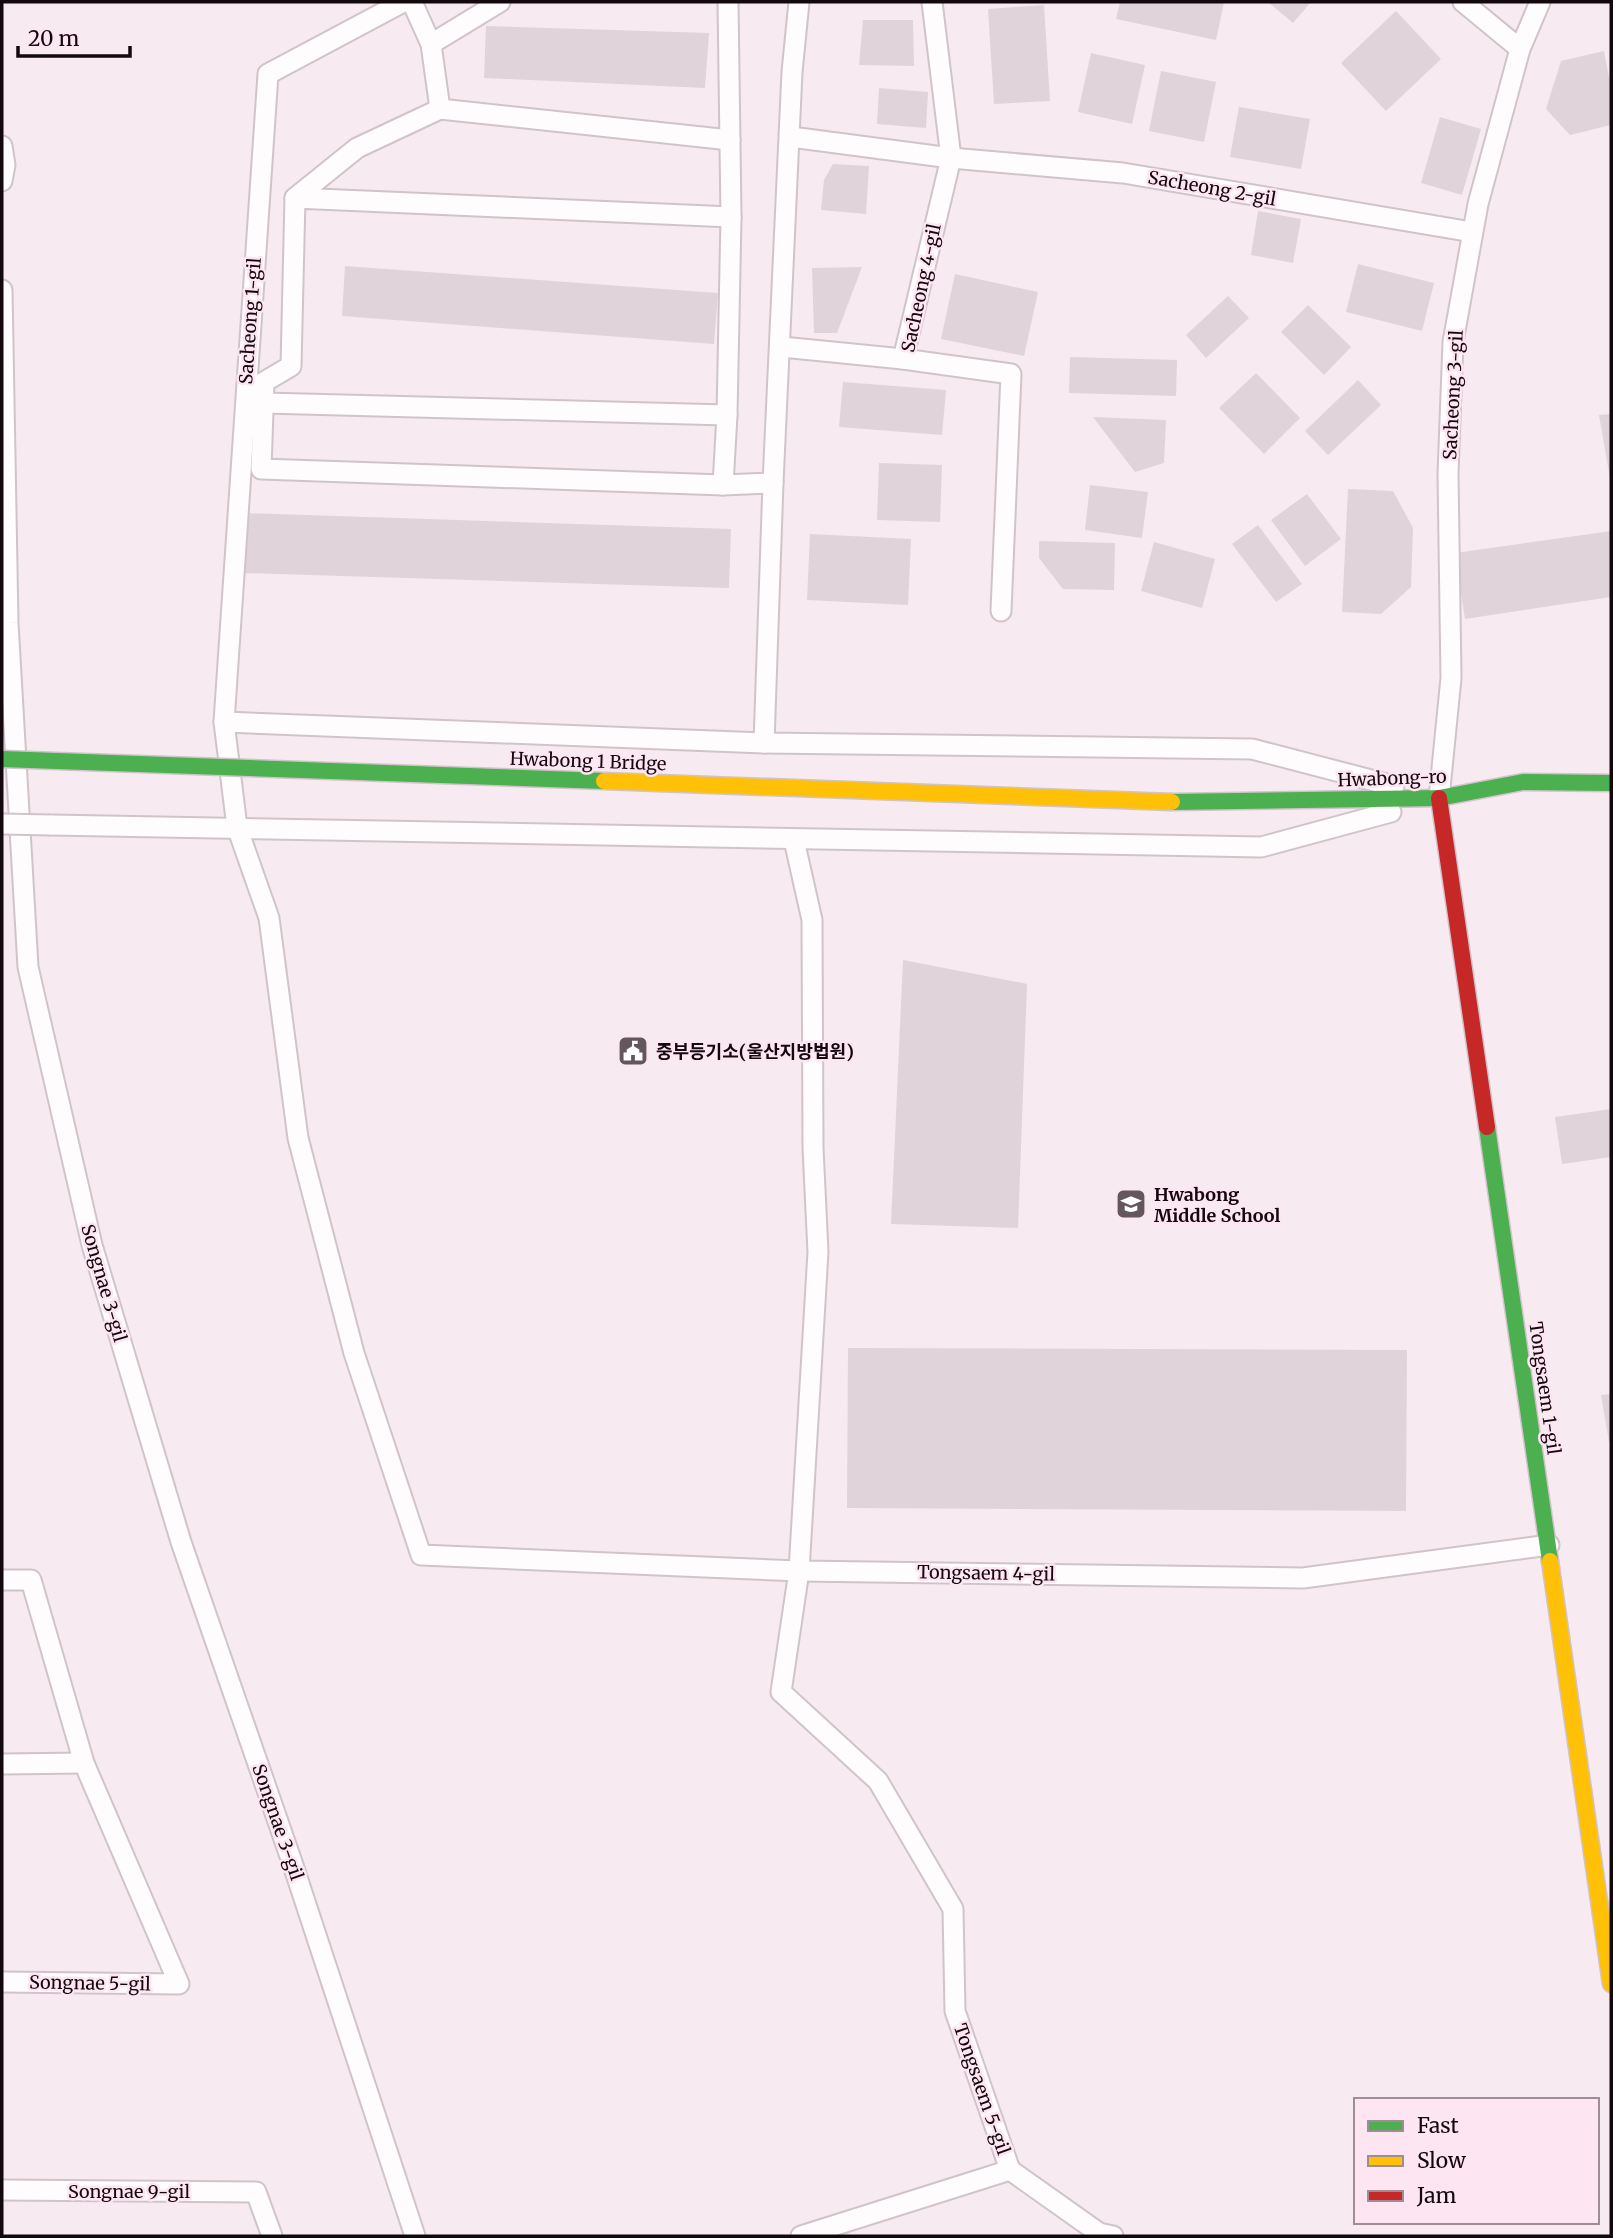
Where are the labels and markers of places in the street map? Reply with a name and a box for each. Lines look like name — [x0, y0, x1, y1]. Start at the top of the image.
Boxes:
public building icon: 중부등기소(울산지방법원) — [616, 1034, 650, 1068]
place label: 중부등기소(울산지방법원) — [656, 1040, 854, 1063]
place label: Hwabong Middle School — [1154, 1183, 1280, 1227]
school or university icon: Hwabong Middle School — [1114, 1187, 1148, 1221]

